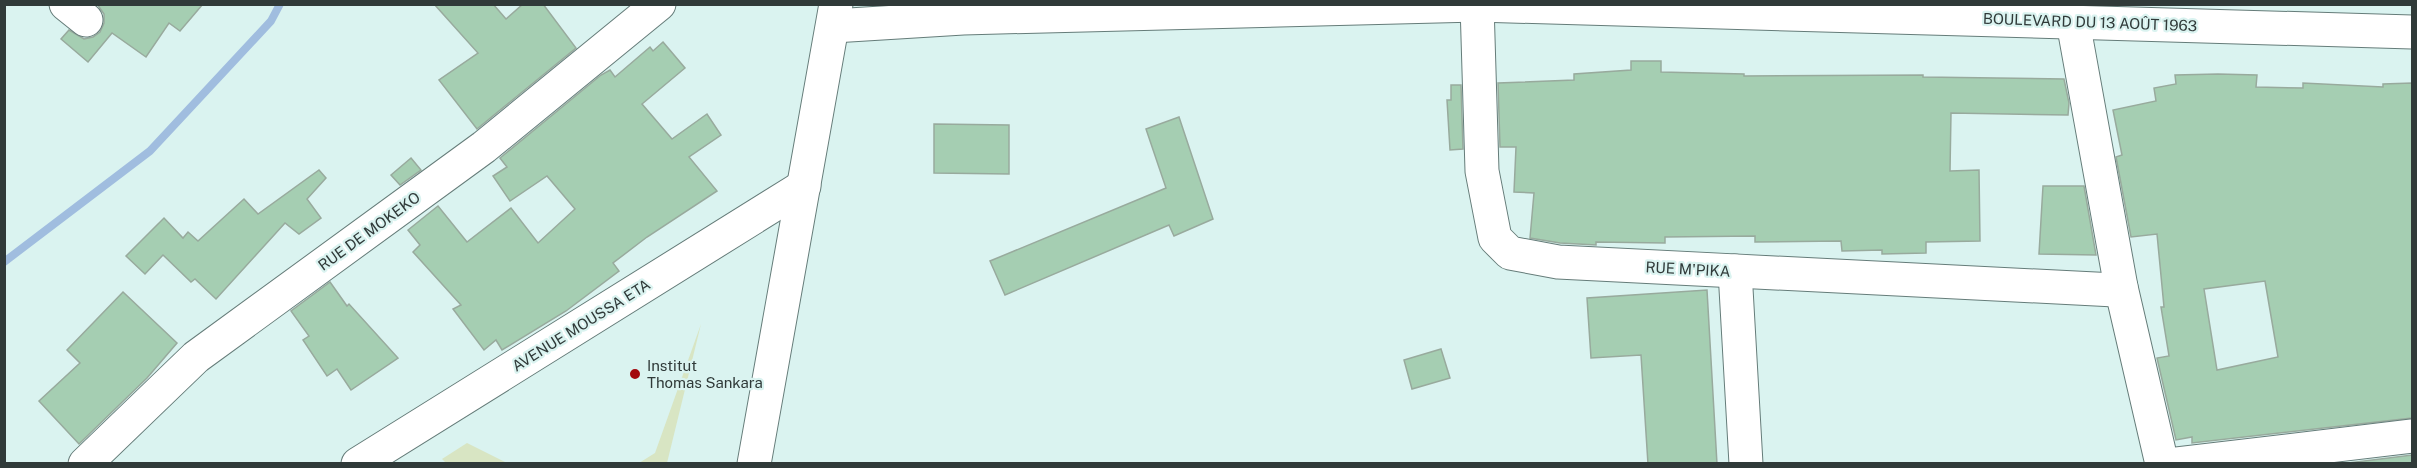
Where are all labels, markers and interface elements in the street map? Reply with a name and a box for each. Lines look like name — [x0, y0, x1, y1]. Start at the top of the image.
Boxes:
street label: BOULEVARD DU 13 AOÛT 1963 — [1983, 10, 2197, 34]
street label: RUE DE MOKEKO — [315, 188, 423, 274]
street label: RUE M'PIKA — [1645, 258, 1731, 280]
street label: AVENUE MOUSSA ETA — [509, 275, 654, 375]
place label: Institut Thomas Sankara — [647, 357, 763, 391]
marker: Institut Thomas Sankara — [628, 367, 642, 381]

